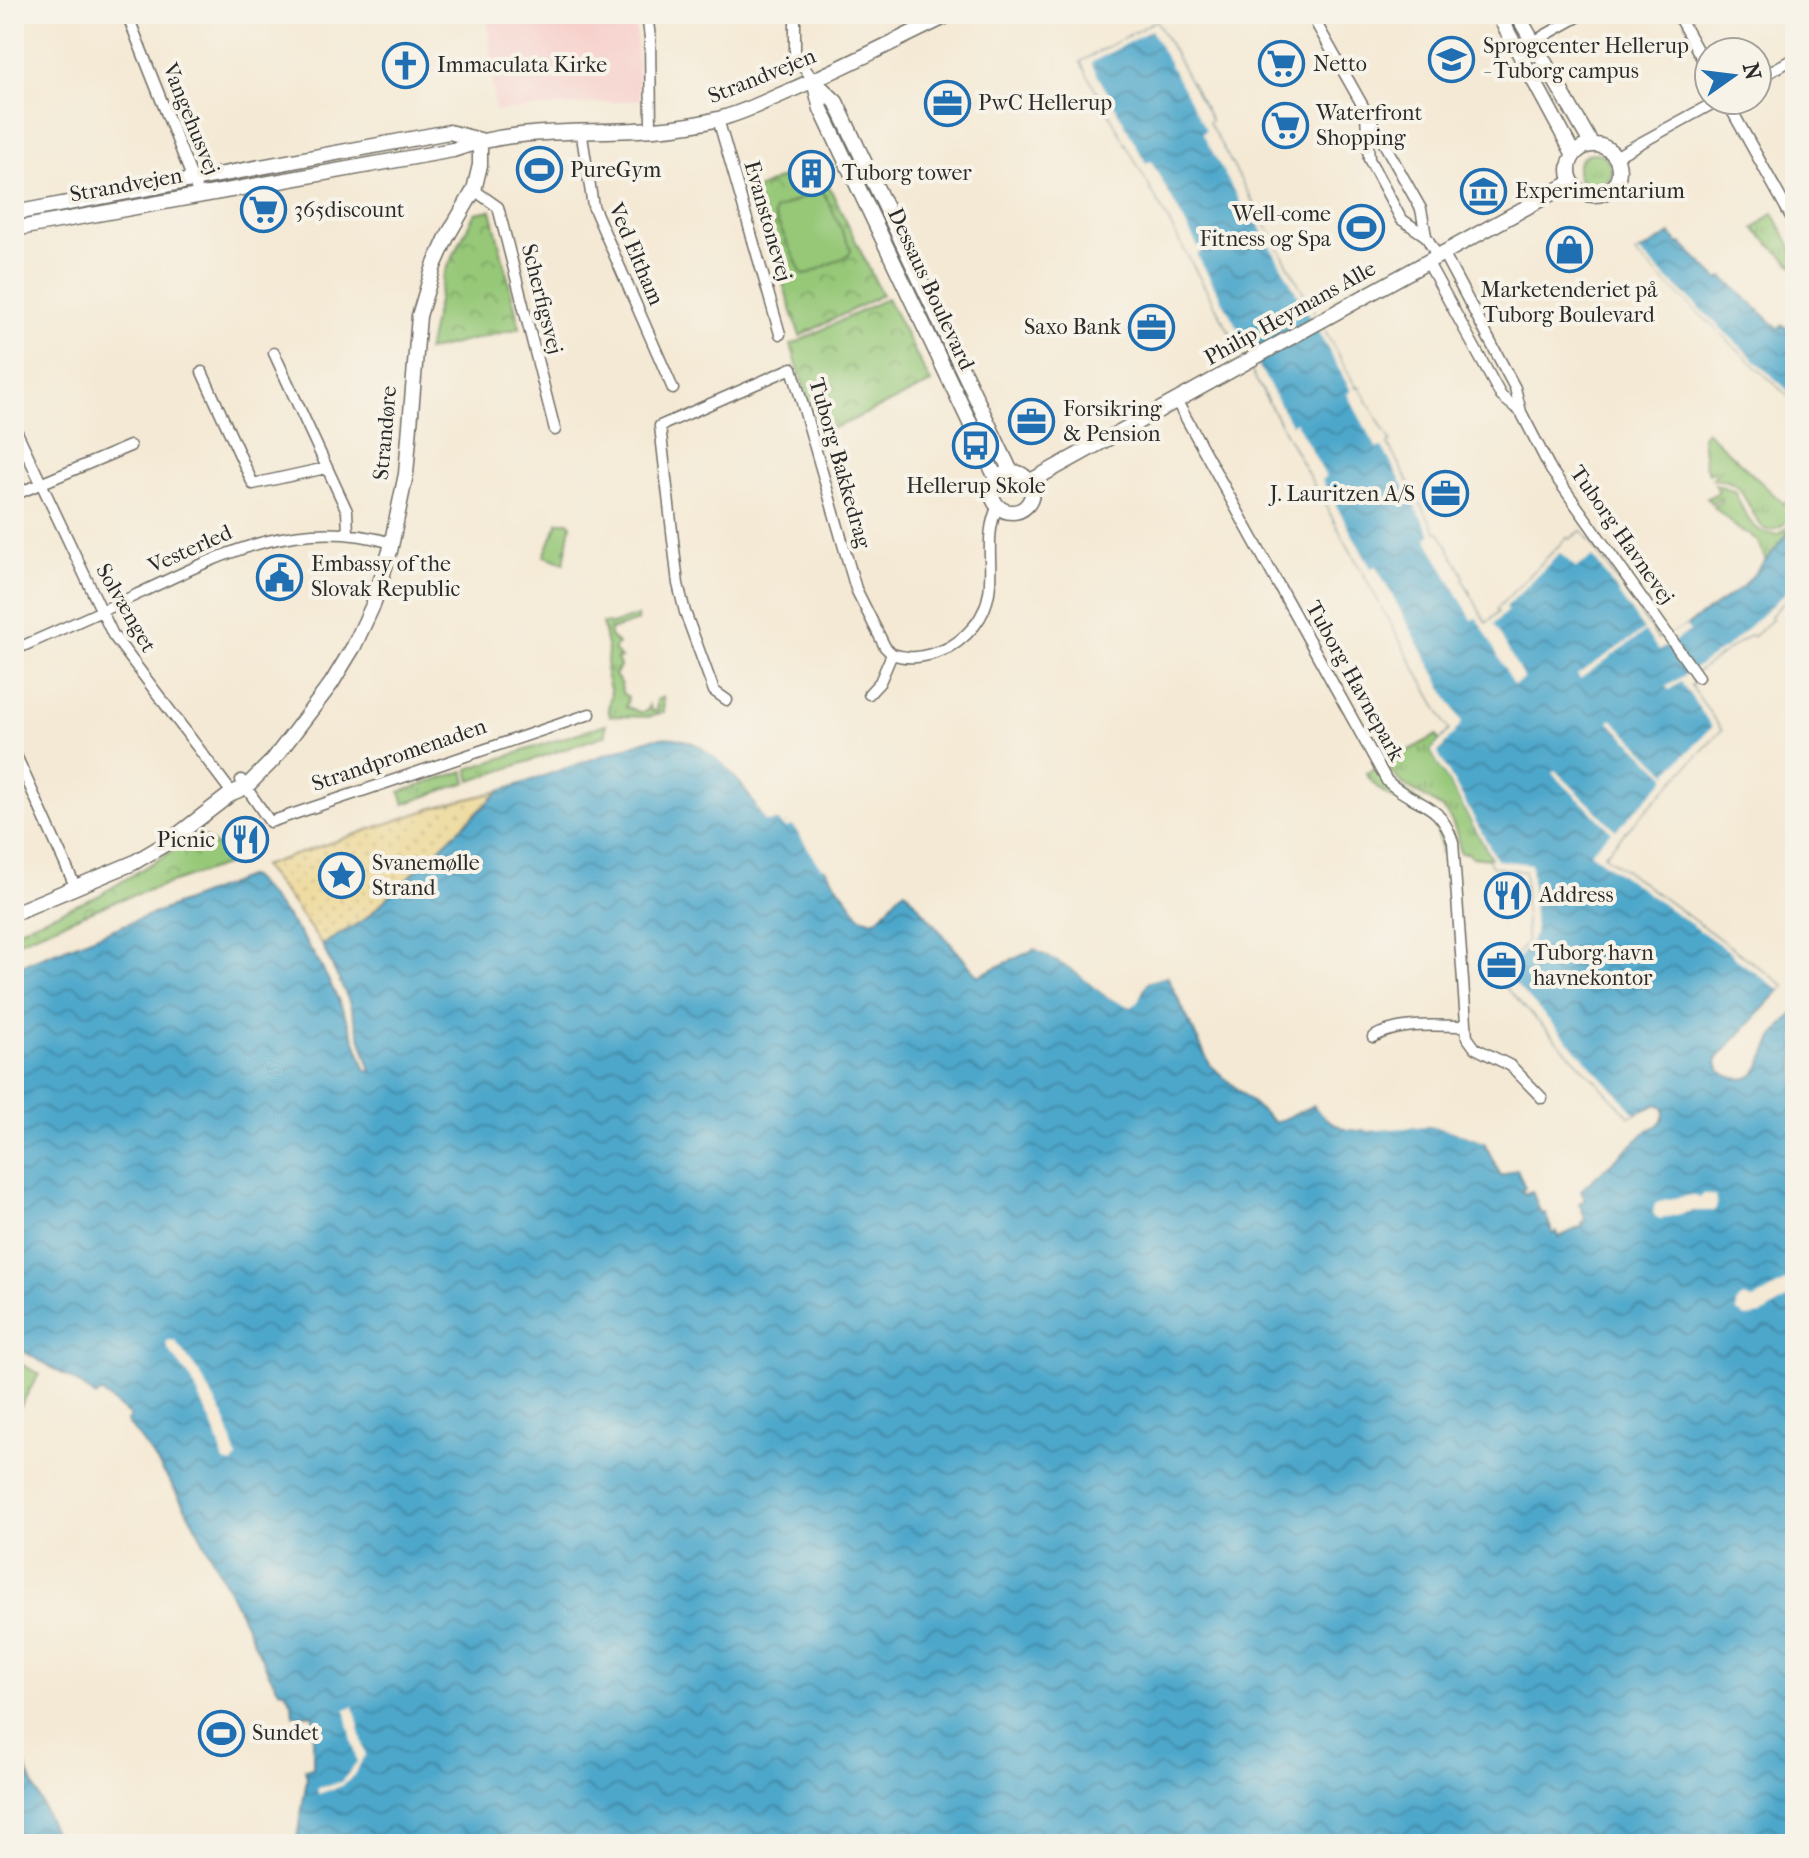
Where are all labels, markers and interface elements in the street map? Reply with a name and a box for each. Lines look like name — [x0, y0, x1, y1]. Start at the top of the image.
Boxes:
place label: Sprogcenter Hellerup - Tuborg campus — [1483, 33, 1689, 84]
school or university icon: Sprogcenter Hellerup - Tuborg campus — [1428, 35, 1476, 83]
north arrow — [1693, 36, 1773, 116]
supermarket icon: Netto — [1258, 40, 1306, 88]
church icon: Immaculata Kirke — [382, 41, 430, 89]
street label: Strandvejen — [704, 43, 820, 109]
place label: Netto — [1313, 51, 1367, 77]
place label: Immaculata Kirke — [437, 52, 607, 78]
street label: Vangehusvej — [156, 58, 225, 179]
text: N — [1737, 60, 1766, 83]
office icon: PwC Hellerup — [923, 79, 971, 127]
place label: PwC Hellerup — [978, 90, 1112, 116]
place label: Waterfront Shopping — [1315, 100, 1422, 151]
supermarket icon: Waterfront Shopping — [1261, 102, 1309, 150]
sports icon: PureGym — [515, 146, 563, 194]
building icon: Tuborg tower — [787, 149, 835, 197]
place label: PureGym — [570, 157, 662, 183]
street label: Evanstonevej — [738, 158, 798, 284]
place label: Tuborg tower — [842, 160, 972, 186]
street label: Strandvejen — [68, 162, 185, 208]
museum icon: Experimentarium — [1460, 167, 1508, 215]
place label: Experimentarium — [1515, 178, 1685, 204]
supermarket icon: 365discount — [239, 186, 287, 234]
place label: 365discount — [294, 197, 405, 223]
street label: Ved Eltham — [602, 198, 669, 310]
place label: Well-come Fitness og Spa — [1199, 201, 1332, 252]
sports icon: Well-come Fitness og Spa — [1338, 203, 1386, 251]
street label: Dessaus Boulevard — [882, 204, 980, 375]
shop icon: Marketenderiet på Tuborg Boulevard — [1545, 225, 1593, 273]
street label: Scherfigsvej — [516, 241, 568, 357]
street label: Philip Heymans Alle — [1200, 255, 1380, 371]
place label: Marketenderiet på Tuborg Boulevard — [1481, 277, 1658, 328]
office icon: Saxo Bank — [1128, 303, 1176, 351]
place label: Saxo Bank — [1024, 314, 1122, 340]
street label: Tuborg Bakkedrag — [803, 375, 877, 551]
street label: Strandøre — [368, 385, 402, 481]
place label: Forsikring & Pension — [1063, 396, 1162, 447]
office icon: Forsikring & Pension — [1008, 398, 1056, 446]
bus stop icon: Hellerup Skole — [952, 421, 1000, 469]
street label: Tuborg Havnevej — [1564, 461, 1680, 609]
office icon: J. Lauritzen A/S — [1422, 470, 1470, 518]
place label: Hellerup Skole — [906, 473, 1046, 499]
place label: J. Lauritzen A/S — [1268, 481, 1415, 507]
street label: Vesterled — [143, 519, 237, 579]
place label: Embassy of the Slovak Republic — [311, 551, 461, 602]
public building icon: Embassy of the Slovak Republic — [256, 553, 304, 601]
street label: Solvænget — [90, 559, 162, 657]
street label: Tuborg Havnepark — [1300, 596, 1410, 766]
street label: Strandpromenaden — [308, 713, 490, 797]
restaurant icon: Picnic — [222, 816, 270, 864]
place label: Picnic — [157, 827, 215, 853]
place label: Svanemølle Strand — [372, 850, 480, 901]
place icon: Svanemølle Strand — [317, 852, 365, 900]
restaurant icon: Address — [1484, 871, 1532, 919]
place label: Address — [1538, 882, 1614, 908]
place label: Tuborg havn havnekontor — [1533, 940, 1654, 991]
office icon: Tuborg havn havnekontor — [1478, 942, 1526, 990]
sports icon: Sundet — [197, 1709, 245, 1757]
place label: Sundet — [252, 1720, 319, 1746]

